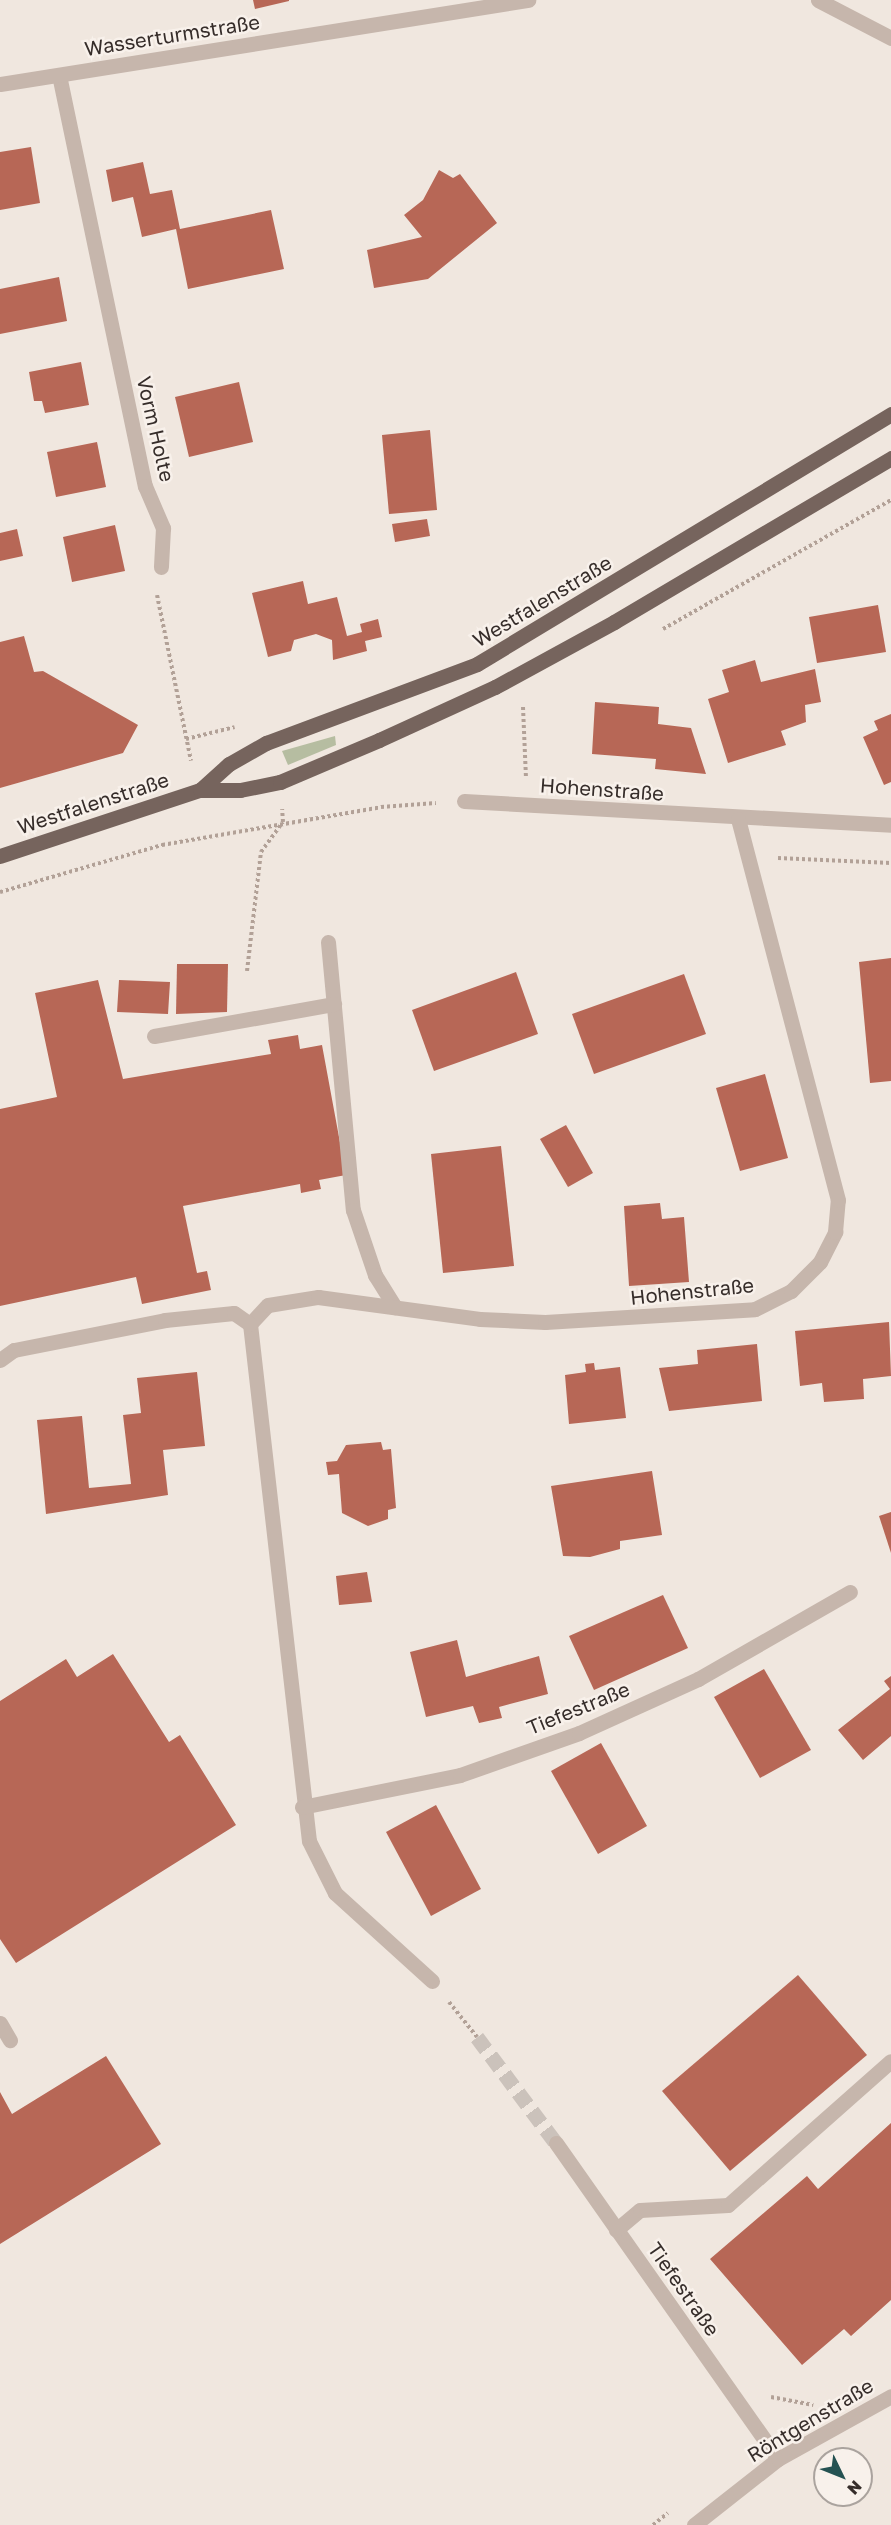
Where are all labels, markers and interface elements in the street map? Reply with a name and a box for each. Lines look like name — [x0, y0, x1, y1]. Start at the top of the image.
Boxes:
street label: Wasserturmstraße — [83, 9, 261, 61]
street label: Vorm Holte — [132, 374, 180, 484]
street label: Westfalenstraße — [468, 550, 616, 652]
street label: Westfalenstraße — [14, 767, 172, 839]
street label: Hohenstraße — [539, 773, 665, 805]
street label: Hohenstraße — [629, 1273, 755, 1309]
street label: Tiefestraße — [523, 1677, 633, 1739]
street label: Tiefestraße — [643, 2238, 725, 2340]
street label: Röntgenstraße — [743, 2373, 877, 2467]
north arrow — [813, 2447, 873, 2507]
text: N — [843, 2477, 866, 2499]

